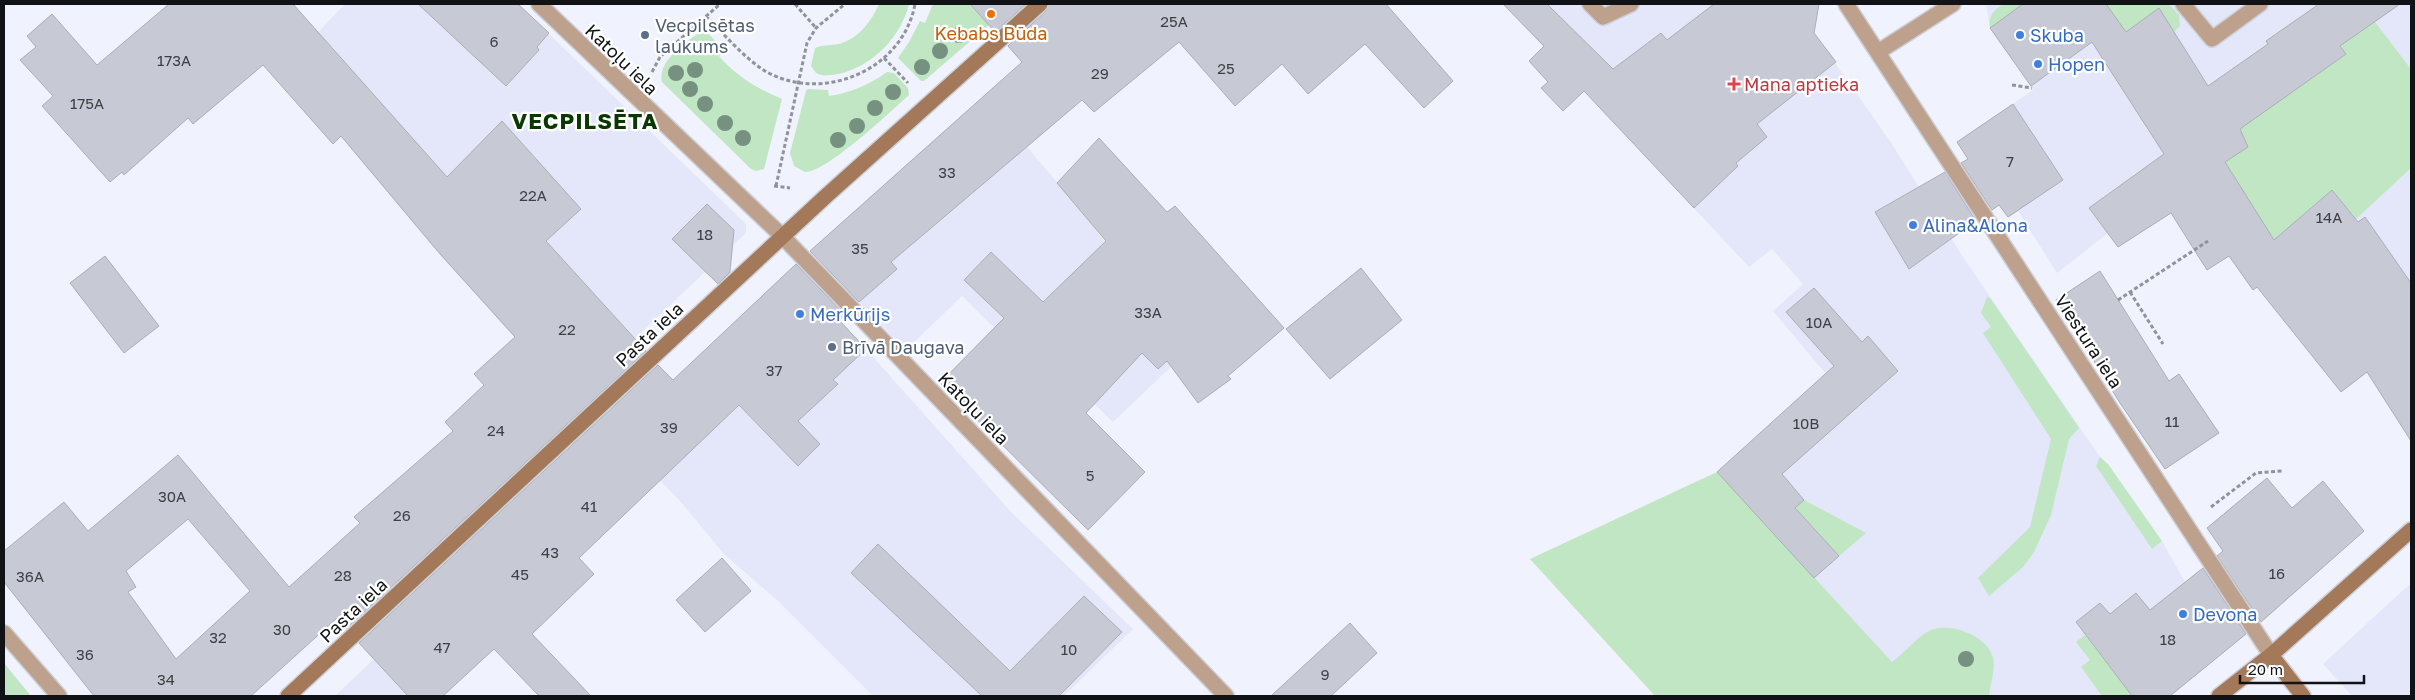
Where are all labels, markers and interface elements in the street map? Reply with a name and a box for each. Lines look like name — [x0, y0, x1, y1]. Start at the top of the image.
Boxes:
marker: Kebabs Būda — [985, 8, 997, 20]
house number: 25A — [1160, 12, 1188, 30]
place label: Vecpilsētas laukums — [655, 14, 755, 57]
street label: Katoļu iela — [581, 19, 663, 99]
place label: Kebabs Būda — [934, 22, 1048, 44]
place label: Skuba — [2030, 24, 2084, 46]
marker: Vecpilsētas laukums — [639, 29, 651, 41]
marker: Skuba — [2014, 29, 2026, 41]
house number: 6 — [489, 32, 499, 50]
house number: 173A — [157, 51, 191, 69]
place label: Hopen — [2048, 53, 2105, 75]
marker: Hopen — [2032, 58, 2044, 70]
house number: 25 — [1217, 59, 1235, 77]
house number: 29 — [1091, 64, 1109, 82]
place label: Mana aptieka — [1744, 73, 1859, 95]
marker: Mana aptieka — [1728, 78, 1740, 90]
house number: 175A — [70, 94, 104, 112]
district label: VECPILSĒTA — [512, 107, 658, 134]
house number: 7 — [2006, 152, 2014, 170]
house number: 33 — [938, 163, 956, 181]
house number: 22A — [519, 186, 547, 204]
house number: 14A — [2316, 208, 2342, 226]
place label: Alina&Alona — [1923, 214, 2028, 236]
marker: Alina&Alona — [1907, 219, 1919, 231]
house number: 18 — [697, 225, 713, 243]
house number: 35 — [851, 239, 869, 257]
street label: Viestura iela — [2050, 290, 2128, 392]
street label: Pasta iela — [611, 297, 687, 371]
place label: Merkūrijs — [810, 303, 890, 325]
house number: 33A — [1134, 303, 1162, 321]
marker: Merkūrijs — [794, 308, 806, 320]
house number: 10A — [1806, 313, 1832, 331]
house number: 22 — [558, 320, 576, 338]
place label: Brīvā Daugava — [842, 336, 964, 358]
marker: Brīvā Daugava — [826, 341, 838, 353]
house number: 37 — [766, 361, 782, 379]
street label: Katoļu iela — [934, 367, 1014, 449]
house number: 11 — [2165, 412, 2179, 430]
house number: 10B — [1793, 414, 1819, 432]
house number: 39 — [660, 418, 678, 436]
house number: 24 — [487, 421, 505, 439]
house number: 5 — [1086, 466, 1094, 484]
house number: 30A — [158, 487, 186, 505]
house number: 41 — [581, 497, 597, 515]
house number: 26 — [393, 506, 411, 524]
house number: 43 — [541, 543, 559, 561]
house number: 16 — [2269, 564, 2285, 582]
house number: 45 — [511, 565, 529, 583]
house number: 28 — [334, 566, 352, 584]
house number: 36A — [16, 567, 44, 585]
street label: Pasta iela — [315, 573, 391, 647]
place label: Devona — [2193, 603, 2257, 625]
marker: Devona — [2177, 608, 2189, 620]
house number: 30 — [273, 620, 291, 638]
house number: 32 — [209, 628, 227, 646]
house number: 18 — [2160, 630, 2176, 648]
house number: 47 — [433, 638, 451, 656]
house number: 10 — [1061, 640, 1077, 658]
house number: 36 — [76, 645, 94, 663]
scale bar — [2240, 652, 2364, 684]
text: 20 m — [2248, 660, 2283, 678]
house number: 9 — [1320, 665, 1330, 683]
house number: 34 — [157, 670, 175, 688]

